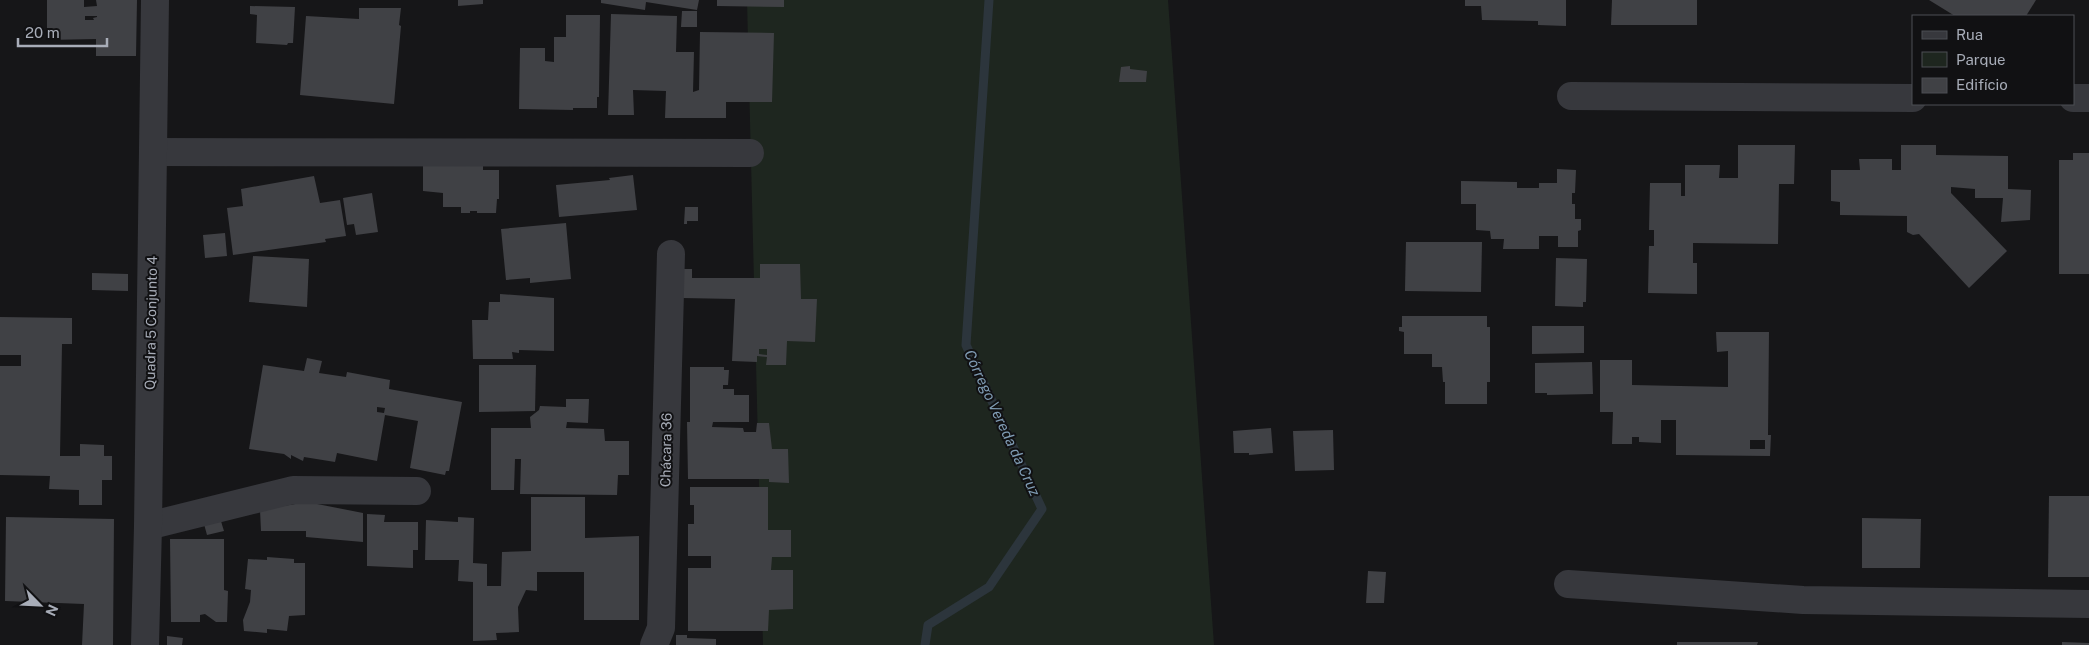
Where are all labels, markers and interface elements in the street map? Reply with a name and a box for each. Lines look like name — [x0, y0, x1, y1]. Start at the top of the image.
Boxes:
scale bar — [18, 15, 106, 47]
legend — [1912, 15, 2074, 105]
text: 20 m — [25, 24, 60, 41]
text: Rua — [1956, 26, 1983, 43]
text: Parque — [1956, 51, 2006, 68]
text: Edifício — [1956, 76, 2008, 93]
street label: Quadra 5 Conjunto 4 — [142, 256, 160, 390]
water label: Córrego Vereda da Cruz — [961, 347, 1044, 499]
street label: Chácara 36 — [657, 412, 675, 487]
north arrow — [15, 580, 65, 630]
text: N — [42, 602, 61, 619]

